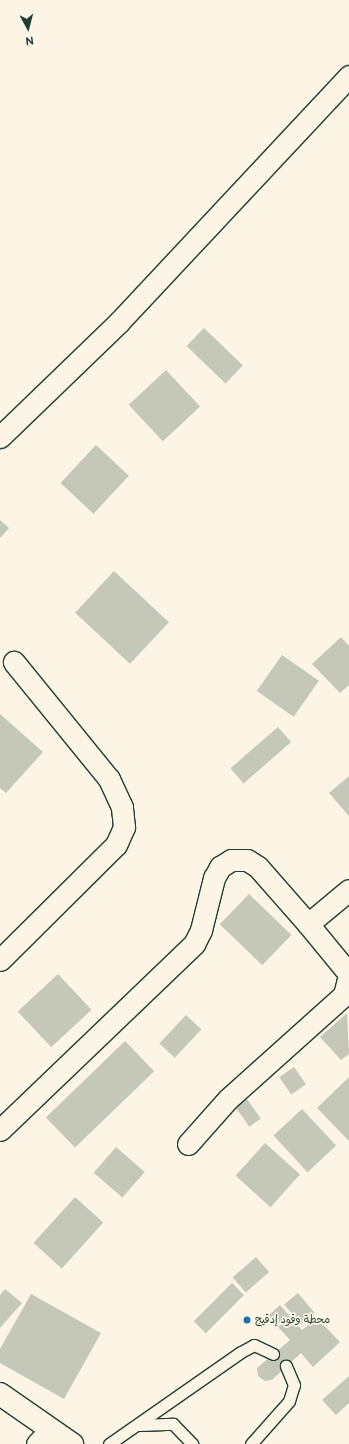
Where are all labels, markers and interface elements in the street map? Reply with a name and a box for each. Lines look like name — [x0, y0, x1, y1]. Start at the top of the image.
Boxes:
north arrow — [8, 8, 48, 48]
text: N — [25, 33, 34, 47]
place label: محطة وقود إدقيج — [255, 1313, 330, 1327]
marker: محطة وقود إدقيج — [242, 1315, 252, 1325]

